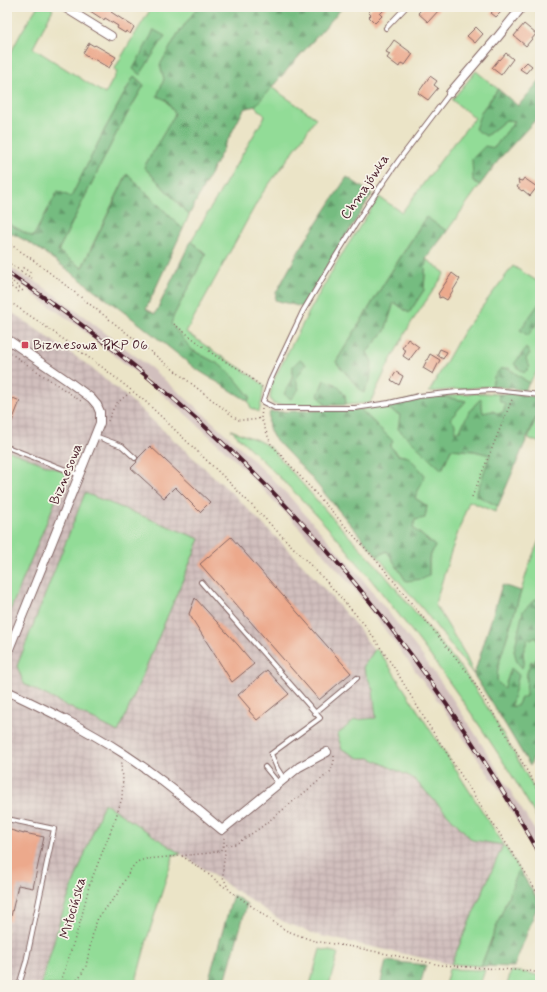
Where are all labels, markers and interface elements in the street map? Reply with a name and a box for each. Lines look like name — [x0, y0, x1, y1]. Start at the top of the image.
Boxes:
street label: Chmajówka — [337, 151, 393, 223]
place label: Biznesowa PKP 06 — [33, 336, 148, 354]
marker: Biznesowa PKP 06 — [20, 340, 30, 350]
street label: Biznesowa — [46, 441, 86, 507]
street label: Miłocińska — [56, 875, 90, 941]

